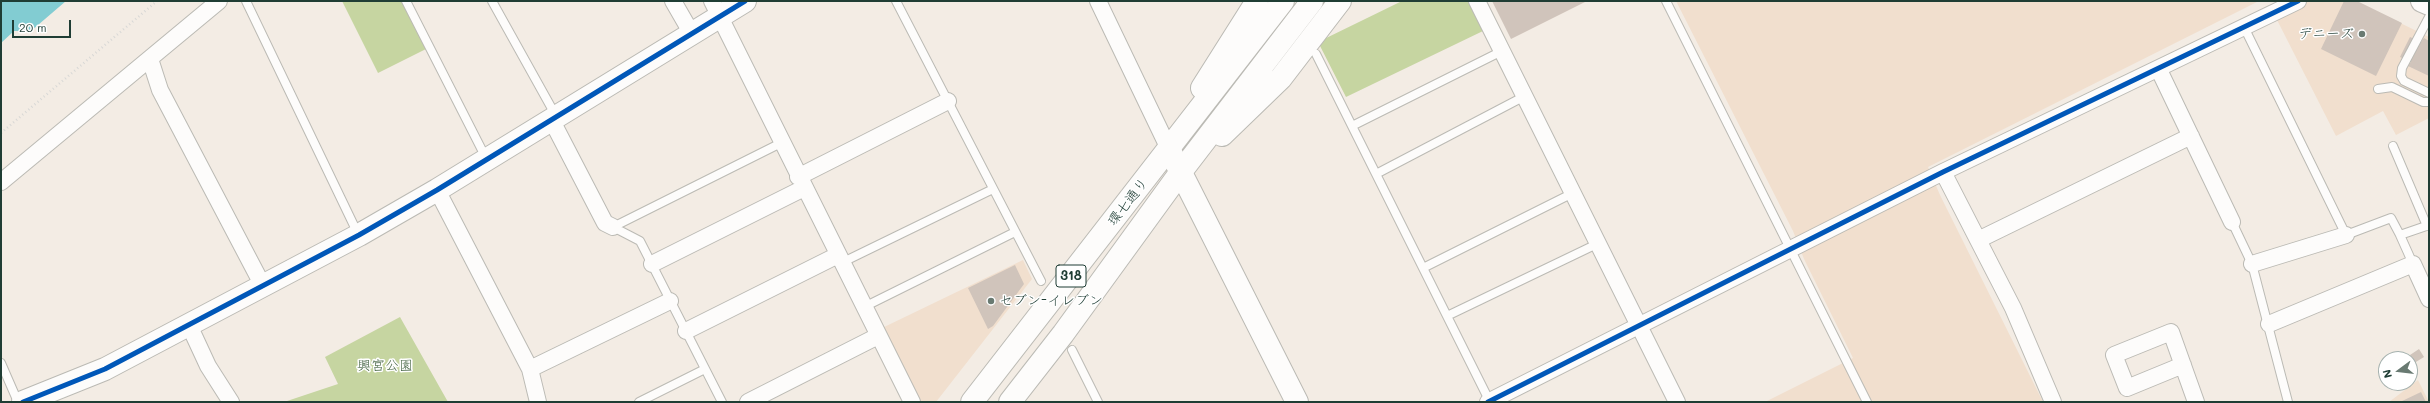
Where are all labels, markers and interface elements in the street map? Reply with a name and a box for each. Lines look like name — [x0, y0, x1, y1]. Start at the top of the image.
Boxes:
scale bar — [14, 12, 73, 38]
text: 20 m — [19, 19, 47, 35]
place label: デニーズ — [2298, 26, 2354, 42]
marker: デニーズ — [2357, 29, 2367, 39]
street label: 環七通り — [1104, 175, 1152, 229]
road number: 318 — [1056, 265, 1086, 287]
place label: セブン-イレブン — [999, 293, 1103, 309]
marker: セブン-イレブン — [986, 296, 996, 306]
north arrow — [2378, 351, 2418, 391]
park label: 興宮公園 — [357, 358, 413, 374]
text: N — [2379, 368, 2395, 380]

